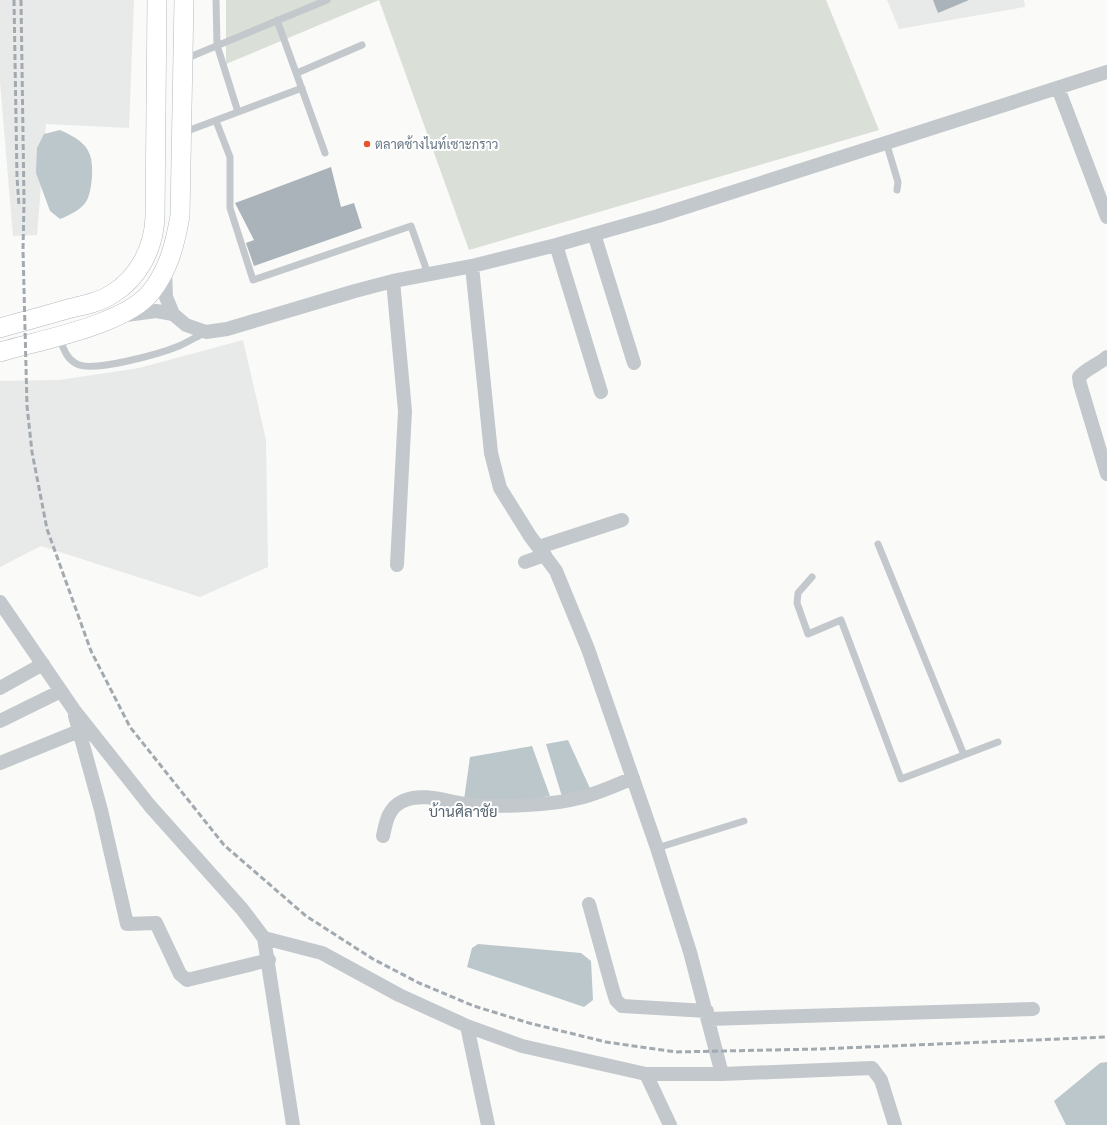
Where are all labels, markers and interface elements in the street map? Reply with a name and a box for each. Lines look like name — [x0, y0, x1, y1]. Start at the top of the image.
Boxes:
place label: ตลาดช้างไนท์เซาะกราว — [375, 135, 498, 152]
marker: ตลาดช้างไนท์เซาะกราว — [362, 139, 372, 149]
district label: บ้านศิลาชัย — [428, 802, 498, 820]

